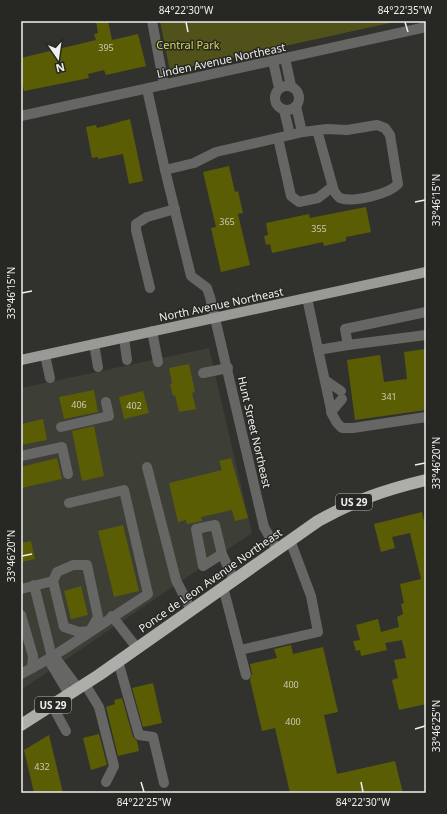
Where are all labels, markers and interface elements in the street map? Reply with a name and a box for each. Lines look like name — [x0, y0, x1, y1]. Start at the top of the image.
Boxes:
text: 84°22'30"W — [159, 3, 214, 17]
text: 84°22'35"W — [378, 3, 433, 17]
park label: Central Park — [156, 37, 220, 52]
north arrow — [38, 38, 78, 78]
street label: Linden Avenue Northeast — [155, 39, 287, 81]
house number: 395 — [98, 41, 114, 54]
text: N — [54, 60, 66, 77]
text: 33°46'15"N — [429, 174, 443, 226]
house number: 365 — [219, 215, 235, 228]
house number: 355 — [311, 222, 327, 235]
text: 33°46'15"N — [4, 267, 18, 319]
street label: North Avenue Northeast — [158, 283, 285, 324]
street label: Hunt Street Northeast — [235, 375, 275, 489]
house number: 341 — [381, 390, 397, 403]
house number: 406 — [71, 398, 87, 411]
house number: 402 — [126, 399, 142, 412]
text: 33°46'20"N — [429, 437, 443, 489]
road number: US 29 — [336, 494, 372, 510]
street label: Ponce de Leon Avenue Northeast — [135, 525, 285, 635]
text: 33°46'20"N — [4, 530, 18, 582]
house number: 400 — [283, 678, 299, 691]
road number: US 29 — [35, 697, 71, 713]
text: 33°46'25"N — [429, 700, 443, 752]
house number: 400 — [285, 715, 301, 728]
house number: 432 — [34, 760, 50, 773]
text: 84°22'25"W — [117, 795, 172, 809]
text: 84°22'30"W — [336, 795, 391, 809]

